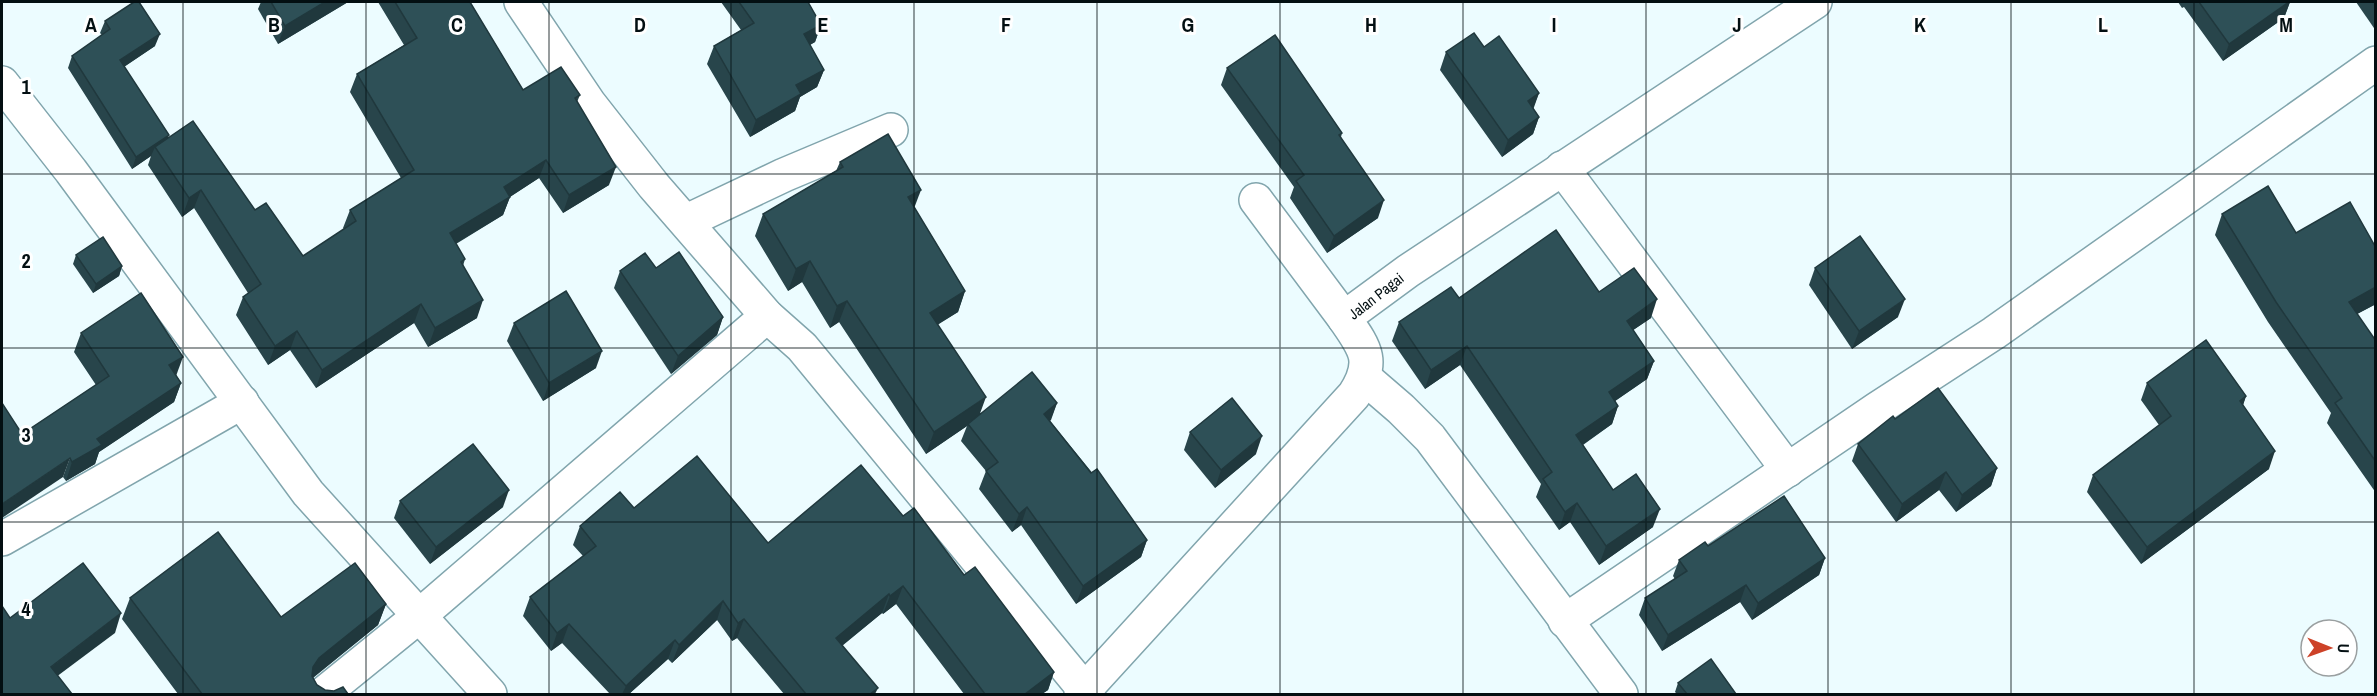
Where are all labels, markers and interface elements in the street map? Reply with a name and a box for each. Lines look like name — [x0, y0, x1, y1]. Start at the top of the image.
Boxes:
text: A — [85, 11, 97, 38]
text: B — [268, 11, 280, 38]
text: C — [451, 11, 463, 38]
text: D — [634, 11, 646, 38]
text: E — [818, 11, 829, 38]
text: F — [1001, 11, 1011, 38]
text: G — [1182, 11, 1194, 38]
text: H — [1365, 11, 1377, 38]
text: I — [1552, 11, 1556, 38]
text: J — [1732, 11, 1742, 38]
text: K — [1914, 11, 1926, 38]
text: L — [2098, 11, 2108, 38]
text: M — [2279, 11, 2293, 38]
text: 1 — [21, 73, 31, 100]
text: 2 — [21, 247, 31, 274]
street label: Jalan Pagai — [1344, 268, 1408, 324]
text: 3 — [21, 421, 31, 448]
text: 4 — [21, 595, 31, 622]
north arrow — [2299, 618, 2359, 678]
text: U — [2333, 643, 2355, 653]

